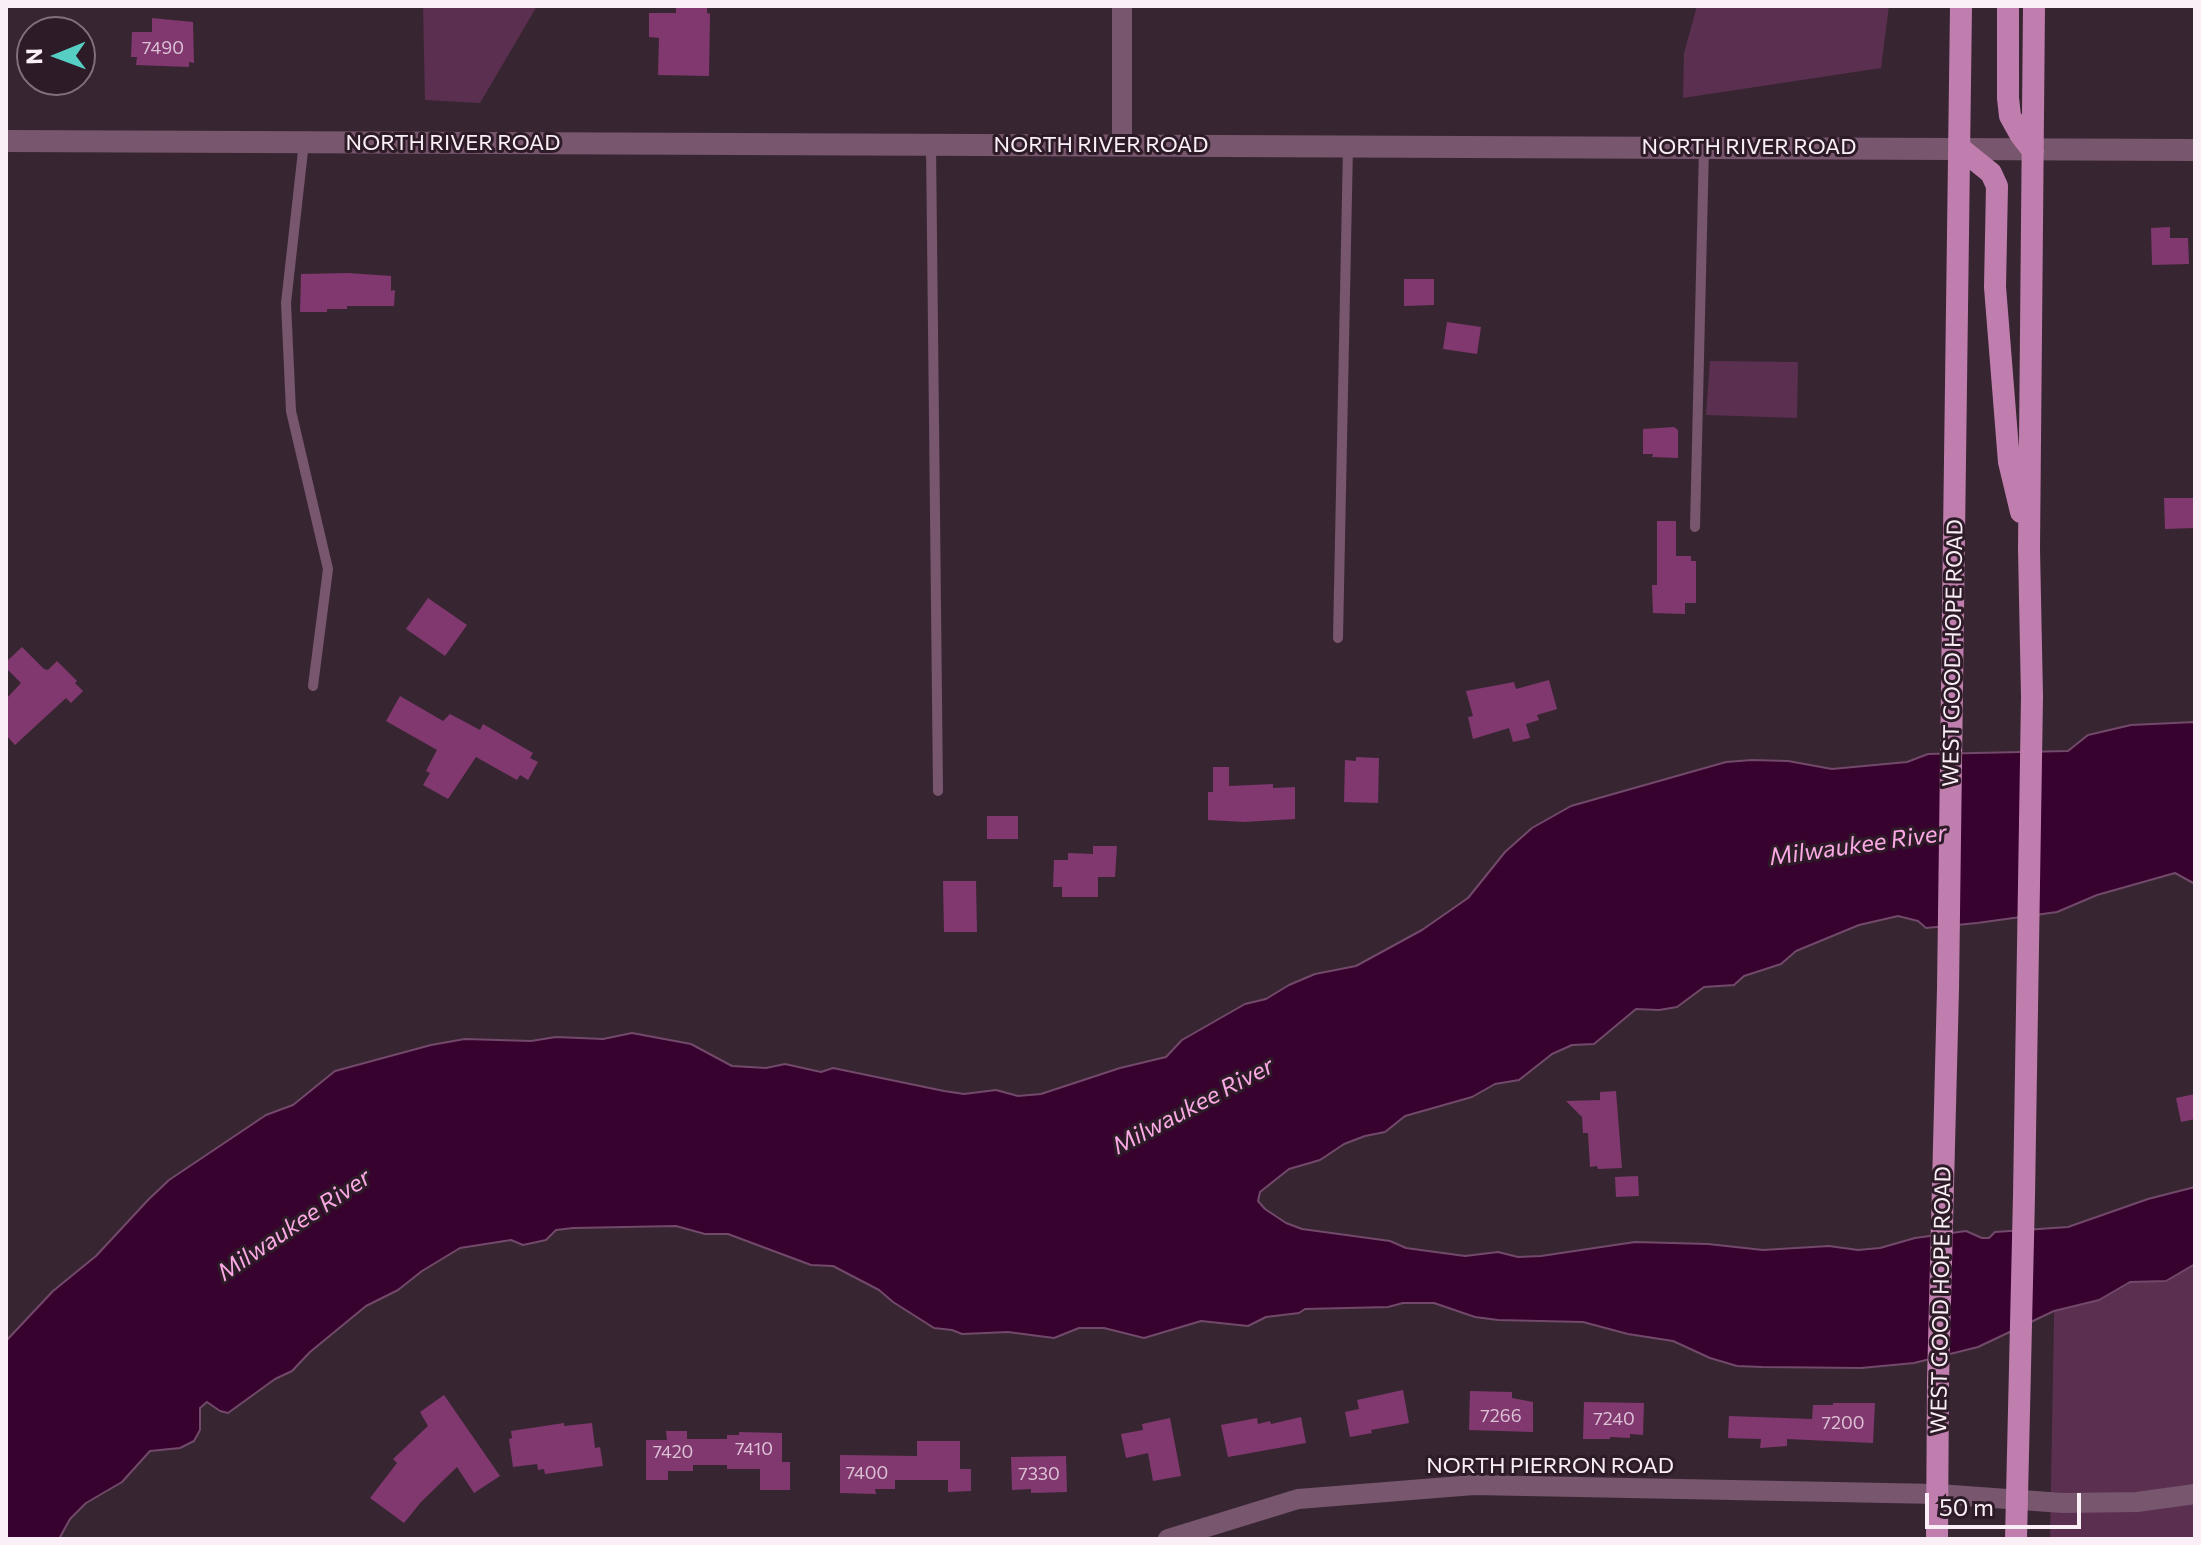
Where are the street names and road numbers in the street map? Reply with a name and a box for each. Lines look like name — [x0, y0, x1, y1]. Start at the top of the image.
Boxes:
street label: NORTH RIVER ROAD — [346, 130, 560, 156]
street label: NORTH RIVER ROAD — [994, 132, 1208, 158]
street label: NORTH RIVER ROAD — [1642, 134, 1856, 160]
street label: WEST GOOD HOPE ROAD — [1937, 519, 1969, 787]
street label: WEST GOOD HOPE ROAD — [1925, 1166, 1957, 1434]
street label: NORTH PIERRON ROAD — [1426, 1453, 1674, 1479]

